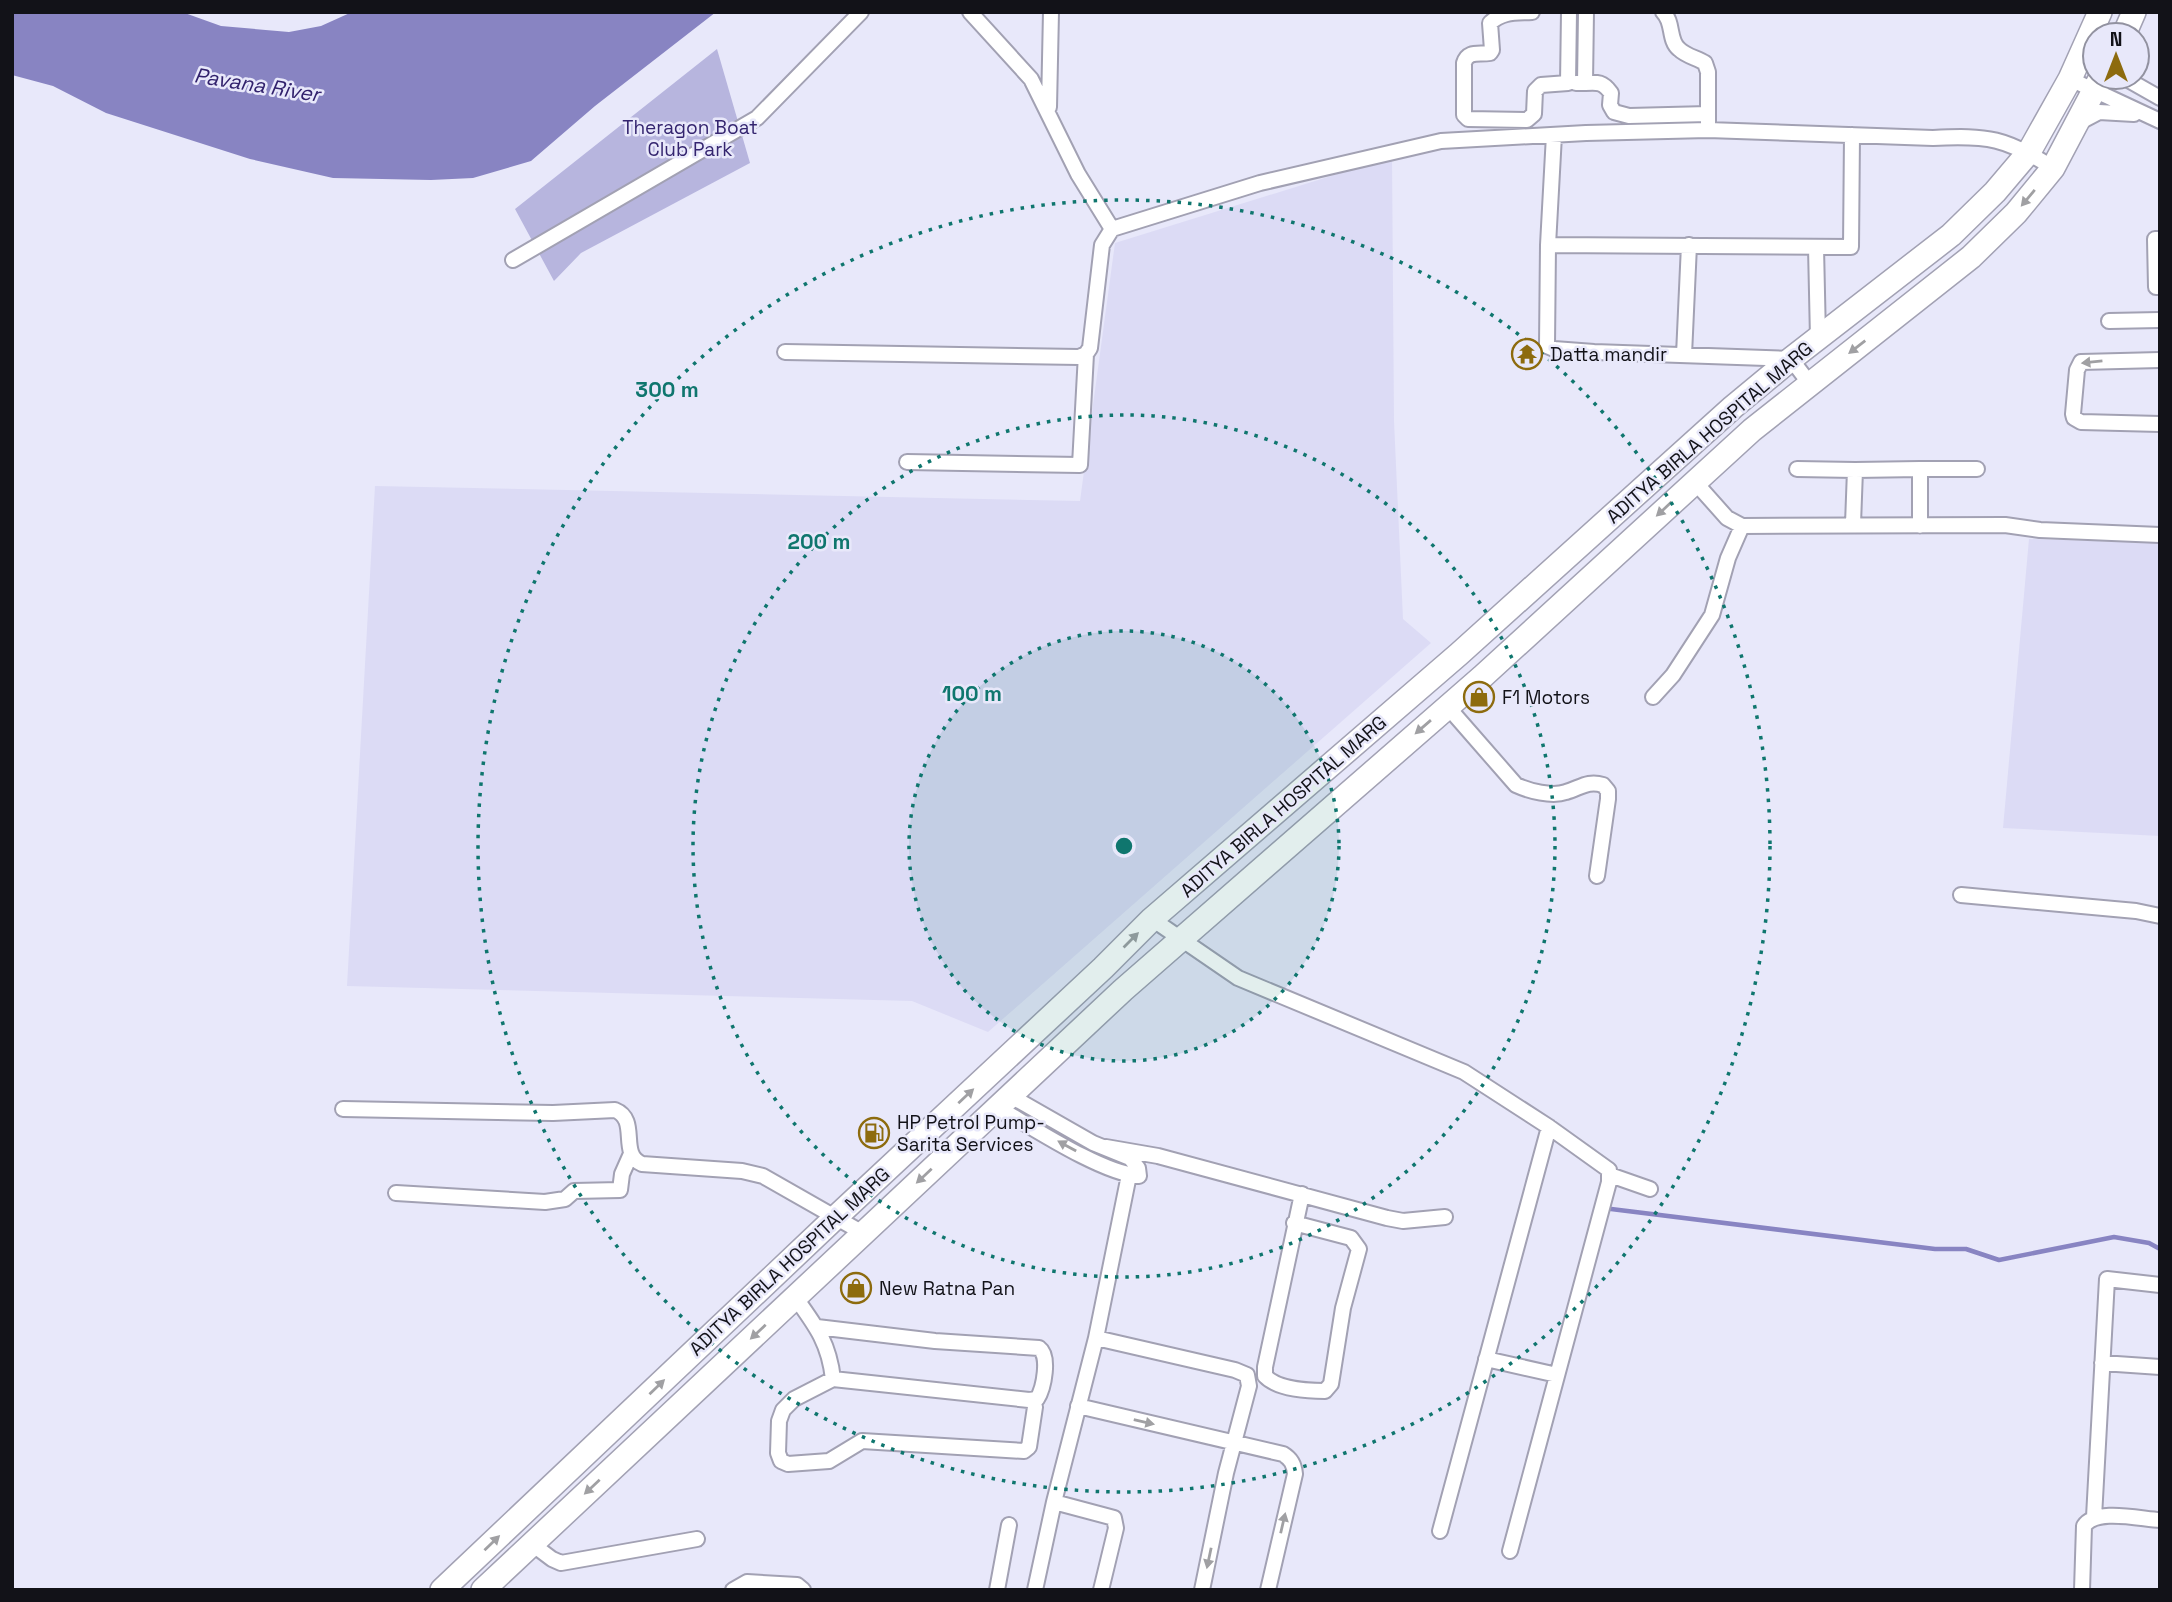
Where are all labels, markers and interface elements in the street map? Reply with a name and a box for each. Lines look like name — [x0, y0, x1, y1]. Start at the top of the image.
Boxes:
north arrow — [2081, 21, 2151, 91]
text: N — [2110, 27, 2122, 52]
water label: Pavana River — [192, 61, 324, 108]
park label: Theragon Boat Club Park — [622, 115, 758, 162]
one-way arrow — [2021, 189, 2036, 207]
street label: ADITYA BIRLA HOSPITAL MARG — [1601, 336, 1818, 529]
temple icon: Datta mandir — [1510, 337, 1544, 371]
one-way arrow — [1849, 339, 1866, 354]
place label: Datta mandir — [1550, 342, 1667, 367]
one-way arrow — [2081, 357, 2103, 368]
text: 300 m — [635, 376, 699, 403]
one-way arrow — [1656, 500, 1673, 516]
text: 200 m — [788, 528, 850, 555]
text: 100 m — [942, 680, 1002, 707]
shop icon: F1 Motors — [1462, 680, 1496, 714]
place label: F1 Motors — [1502, 685, 1590, 710]
street label: ADITYA BIRLA HOSPITAL MARG — [1175, 710, 1392, 903]
one-way arrow — [1414, 719, 1432, 735]
centre of rings — [1112, 834, 1136, 858]
one-way arrow — [1123, 932, 1139, 948]
one-way arrow — [957, 1089, 974, 1105]
place label: HP Petrol Pump- Sarita Services — [897, 1110, 1045, 1157]
fuel station icon: HP Petrol Pump- Sarita Services — [857, 1116, 891, 1150]
one-way arrow — [1057, 1141, 1077, 1153]
street label: ADITYA BIRLA HOSPITAL MARG — [684, 1162, 895, 1361]
one-way arrow — [916, 1167, 933, 1183]
shop icon: New Ratna Pan — [839, 1271, 873, 1305]
place label: New Ratna Pan — [879, 1276, 1015, 1301]
one-way arrow — [750, 1323, 767, 1339]
one-way arrow — [648, 1379, 665, 1395]
one-way arrow — [1134, 1417, 1156, 1428]
one-way arrow — [584, 1479, 601, 1495]
one-way arrow — [1278, 1512, 1289, 1534]
one-way arrow — [483, 1536, 500, 1552]
one-way arrow — [1203, 1547, 1214, 1569]

